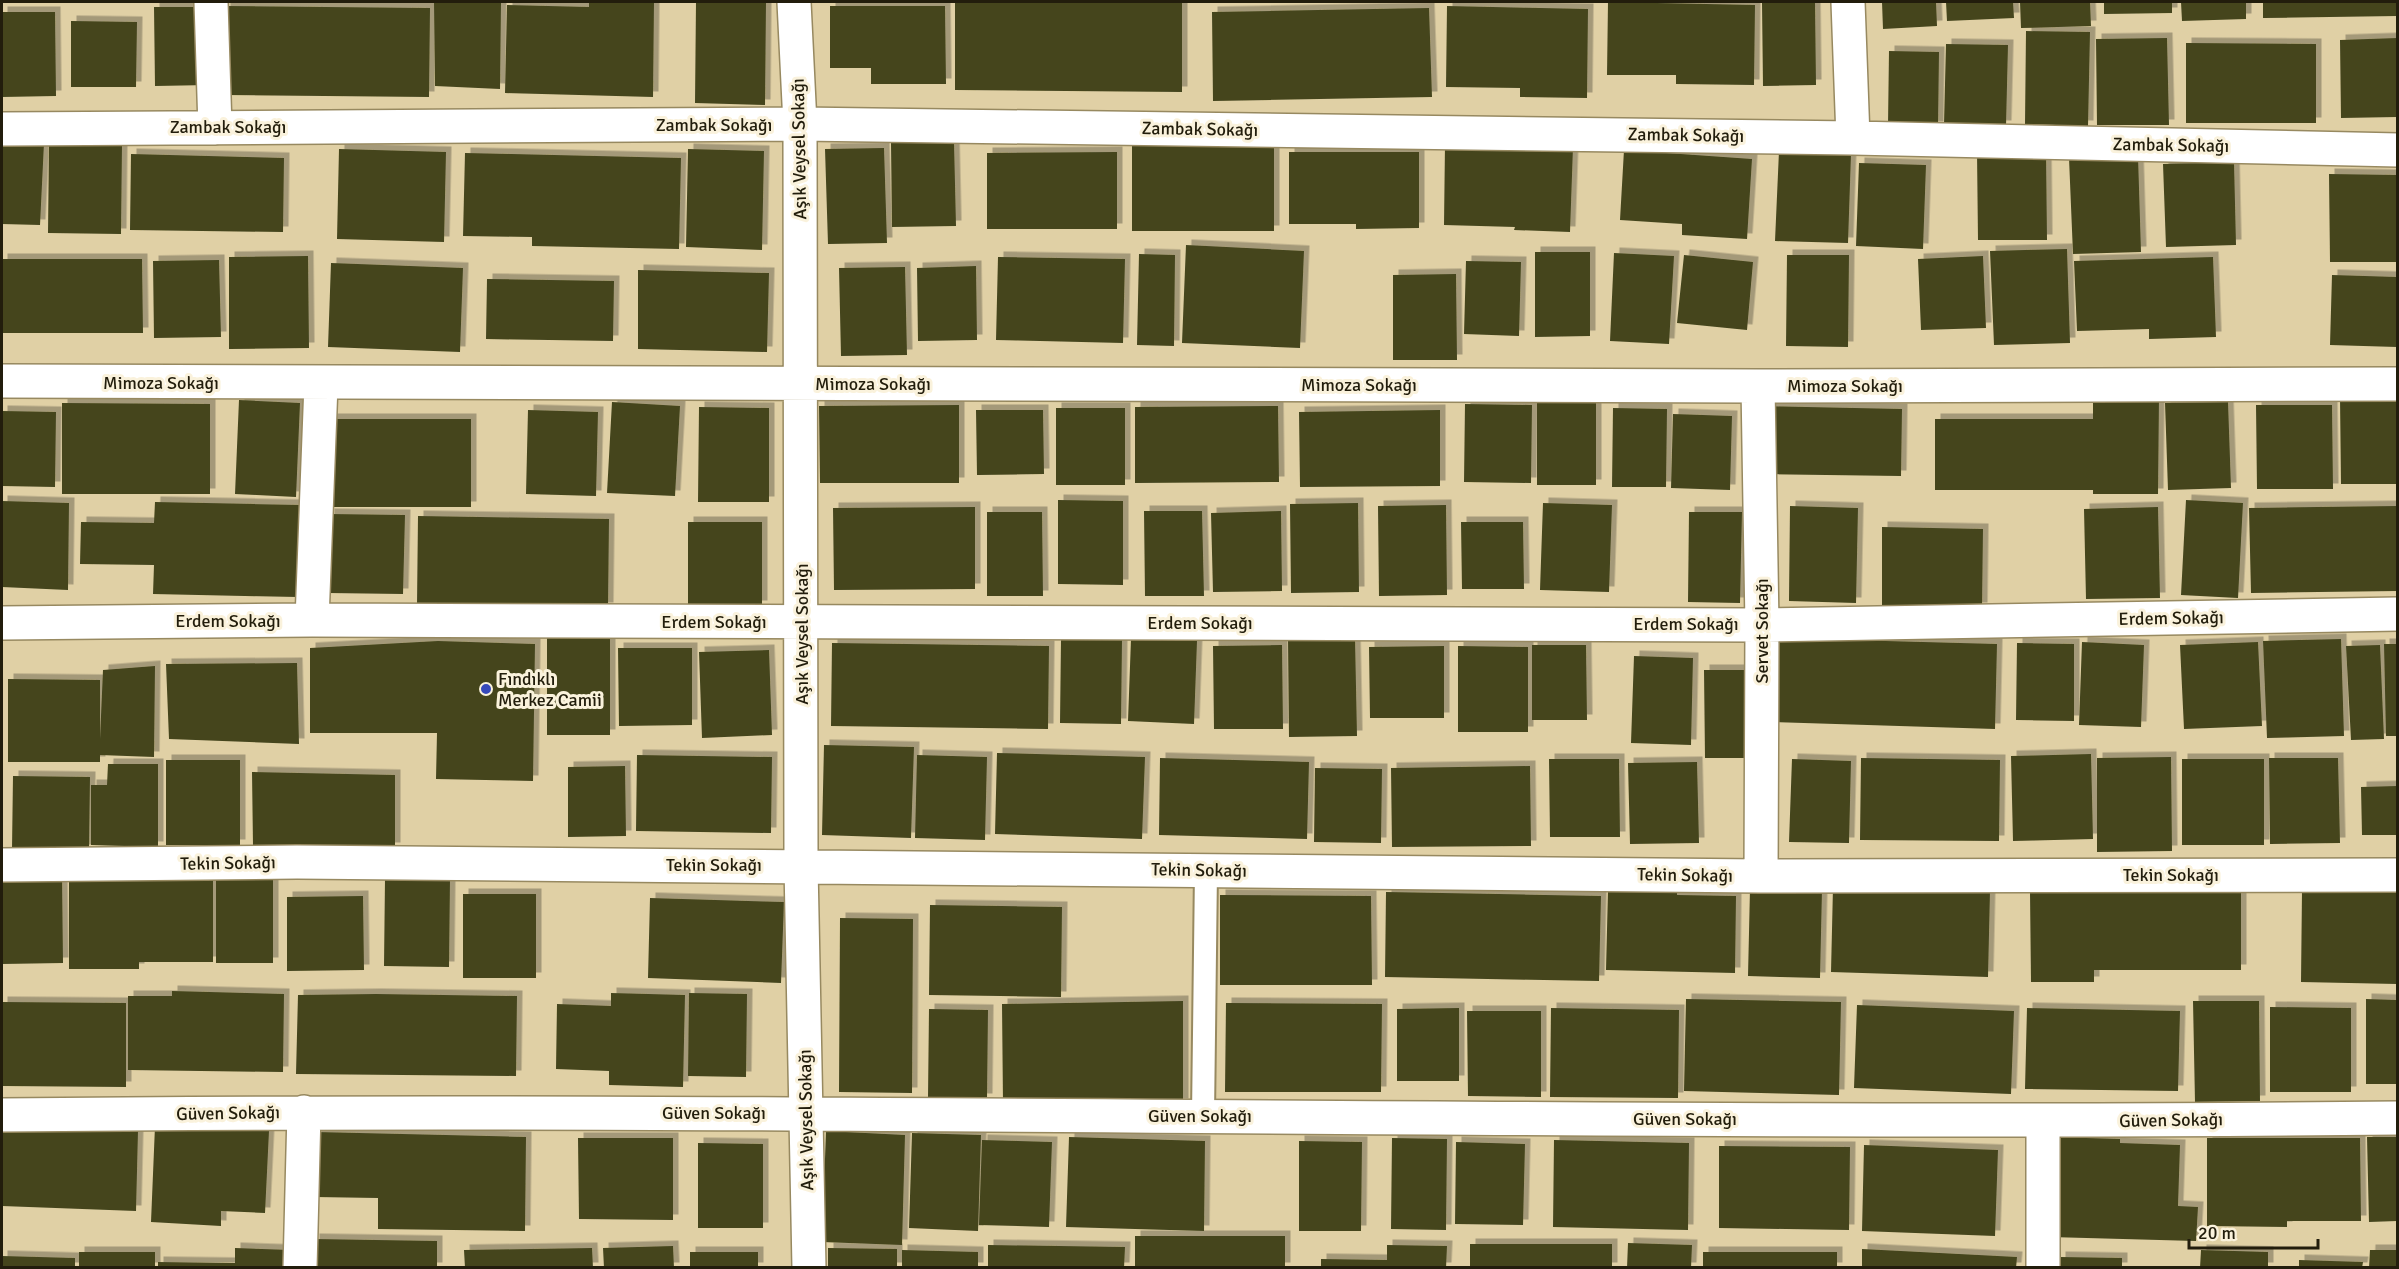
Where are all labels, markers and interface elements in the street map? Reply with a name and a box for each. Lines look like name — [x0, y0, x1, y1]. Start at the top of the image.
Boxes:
street label: Aşık Veysel Sokağı — [787, 78, 811, 220]
street label: Zambak Sokağı — [656, 114, 772, 136]
street label: Zambak Sokağı — [170, 116, 286, 138]
street label: Zambak Sokağı — [1141, 117, 1259, 141]
street label: Zambak Sokağı — [1627, 123, 1745, 147]
street label: Zambak Sokağı — [2112, 133, 2230, 157]
street label: Mimoza Sokağı — [103, 372, 219, 394]
street label: Mimoza Sokağı — [815, 373, 931, 395]
street label: Mimoza Sokağı — [1301, 374, 1417, 396]
street label: Mimoza Sokağı — [1787, 375, 1903, 397]
street label: Aşık Veysel Sokağı — [791, 563, 813, 705]
street label: Servet Sokağı — [1751, 578, 1773, 684]
street label: Erdem Sokağı — [2118, 606, 2224, 630]
street label: Erdem Sokağı — [175, 610, 281, 632]
street label: Erdem Sokağı — [661, 611, 767, 633]
street label: Erdem Sokağı — [1147, 612, 1253, 634]
street label: Erdem Sokağı — [1633, 613, 1739, 635]
place label: Fındıklı Merkez Camii — [498, 668, 602, 711]
marker: Fındıklı Merkez Camii — [479, 682, 493, 696]
street label: Tekin Sokağı — [180, 851, 276, 875]
street label: Tekin Sokağı — [666, 854, 762, 876]
street label: Tekin Sokağı — [1151, 858, 1247, 882]
street label: Tekin Sokağı — [1637, 863, 1733, 887]
street label: Tekin Sokağı — [2123, 864, 2219, 886]
street label: Aşık Veysel Sokağı — [794, 1049, 818, 1191]
street label: Güven Sokağı — [176, 1101, 280, 1125]
street label: Güven Sokağı — [662, 1102, 766, 1124]
street label: Güven Sokağı — [1148, 1105, 1252, 1127]
street label: Güven Sokağı — [1633, 1108, 1737, 1130]
street label: Güven Sokağı — [2119, 1108, 2223, 1132]
scale bar — [2189, 1212, 2318, 1250]
text: 20 m — [2198, 1222, 2236, 1244]

